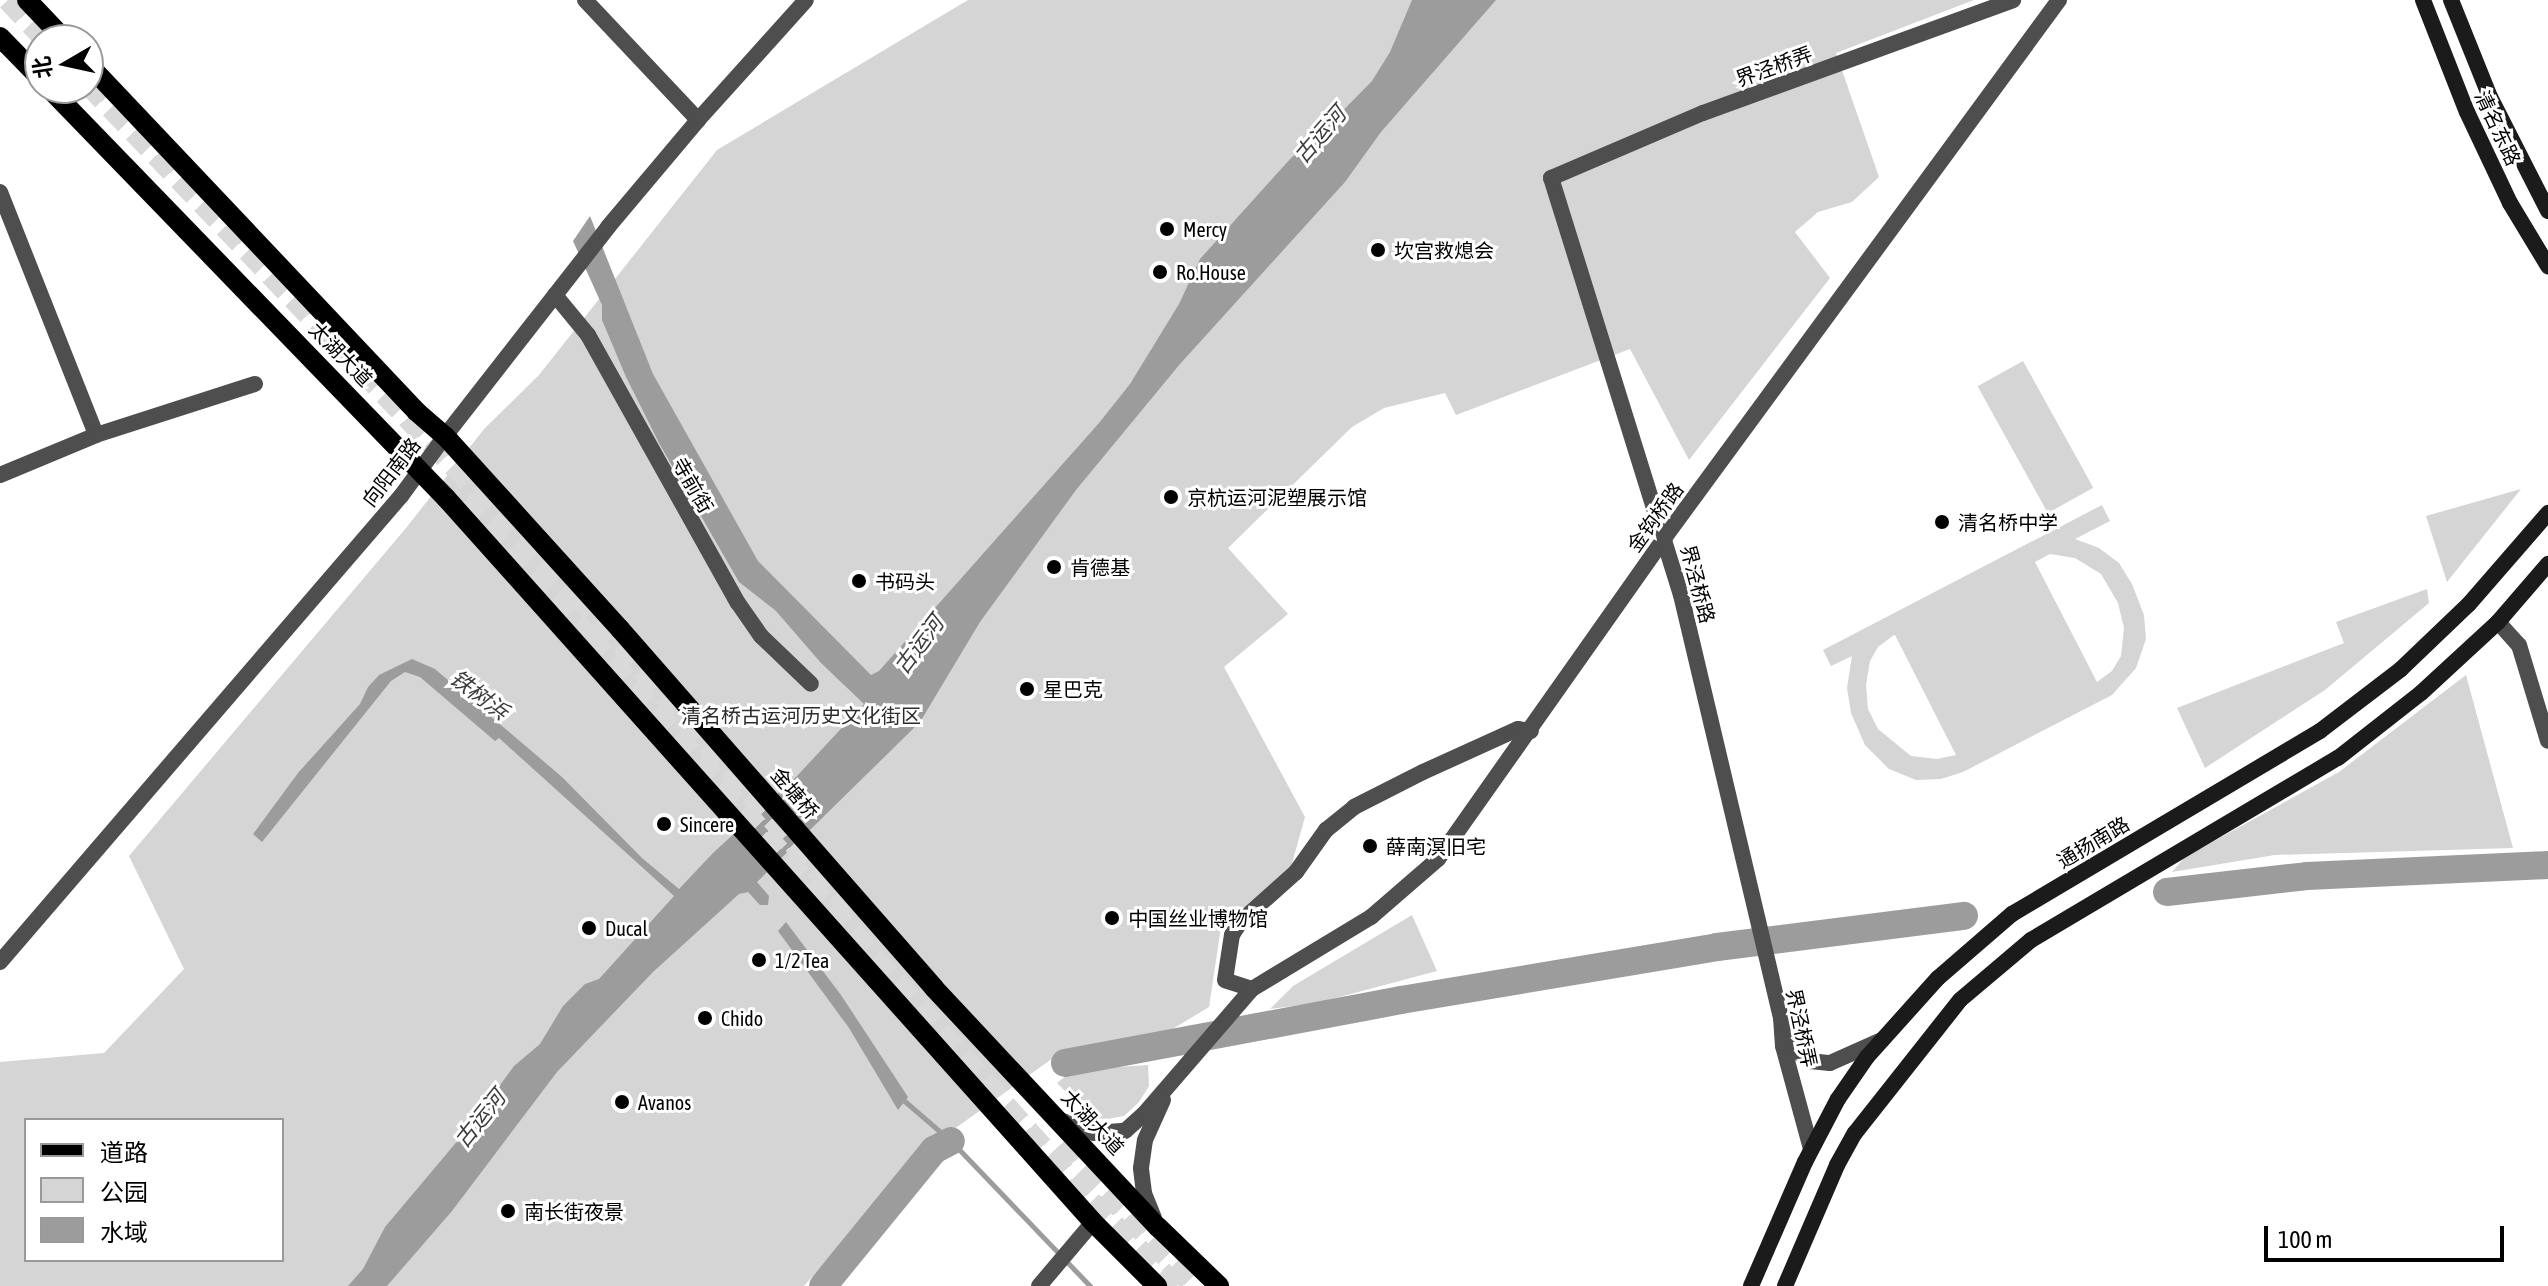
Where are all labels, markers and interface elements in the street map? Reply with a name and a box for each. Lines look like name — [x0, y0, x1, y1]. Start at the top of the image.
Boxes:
north arrow — [24, 24, 104, 104]
street label: 界泾桥弄 — [1732, 41, 1816, 91]
text: 北 — [28, 55, 57, 80]
street label: 清名东路 — [2470, 87, 2526, 169]
water label: 古运河 — [1288, 101, 1352, 169]
place label: Mercy — [1183, 217, 1227, 241]
marker: Mercy — [1158, 220, 1176, 238]
place label: 坎宫救熄会 — [1394, 238, 1494, 262]
marker: 坎宫救熄会 — [1369, 241, 1387, 259]
place label: Ro.House — [1176, 260, 1246, 284]
marker: Ro.House — [1151, 263, 1169, 281]
street label: 太湖大道 — [305, 317, 377, 391]
street label: 向阳南路 — [357, 433, 425, 511]
street label: 寺前街 — [668, 453, 718, 517]
street label: 金钩桥路 — [1622, 478, 1688, 556]
place label: 京杭运河泥塑展示馆 — [1187, 485, 1367, 509]
marker: 京杭运河泥塑展示馆 — [1162, 488, 1180, 506]
place label: 清名桥中学 — [1958, 510, 2058, 534]
marker: 清名桥中学 — [1933, 513, 1951, 531]
street label: 界泾桥路 — [1676, 542, 1720, 626]
place label: 肯德基 — [1070, 555, 1130, 579]
marker: 肯德基 — [1045, 558, 1063, 576]
place label: 书码头 — [875, 569, 935, 593]
marker: 书码头 — [850, 572, 868, 590]
water label: 古运河 — [889, 611, 949, 679]
water label: 铁树浜 — [445, 665, 513, 725]
place label: 星巴克 — [1043, 677, 1103, 701]
marker: 星巴克 — [1018, 680, 1036, 698]
park label: 清名桥古运河历史文化街区 — [681, 703, 921, 727]
street label: 金塘桥 — [766, 762, 824, 824]
street label: 通扬南路 — [2053, 811, 2133, 873]
place label: Sincere — [680, 812, 734, 836]
marker: Sincere — [655, 815, 673, 833]
place label: 薛南溟旧宅 — [1386, 834, 1486, 858]
marker: 薛南溟旧宅 — [1361, 837, 1379, 855]
place label: 中国丝业博物馆 — [1128, 906, 1268, 930]
marker: 中国丝业博物馆 — [1103, 909, 1121, 927]
place label: Ducal — [605, 916, 648, 940]
marker: Ducal — [580, 919, 598, 937]
place label: 1/2 Tea — [775, 948, 829, 972]
marker: 1/2 Tea — [750, 951, 768, 969]
street label: 界泾桥弄 — [1782, 986, 1822, 1070]
place label: Chido — [721, 1006, 763, 1030]
marker: Chido — [696, 1009, 714, 1027]
water label: 古运河 — [449, 1085, 511, 1153]
street label: 太湖大道 — [1057, 1085, 1129, 1159]
place label: Avanos — [638, 1090, 691, 1114]
marker: Avanos — [613, 1093, 631, 1111]
legend — [24, 1118, 284, 1262]
text: 道路 — [100, 1139, 148, 1166]
text: 公园 — [100, 1179, 148, 1206]
place label: 南长街夜景 — [524, 1199, 624, 1223]
marker: 南长街夜景 — [499, 1202, 517, 1220]
scale bar — [2268, 1210, 2508, 1260]
text: 水域 — [100, 1219, 148, 1246]
text: 100 m — [2278, 1226, 2332, 1253]

